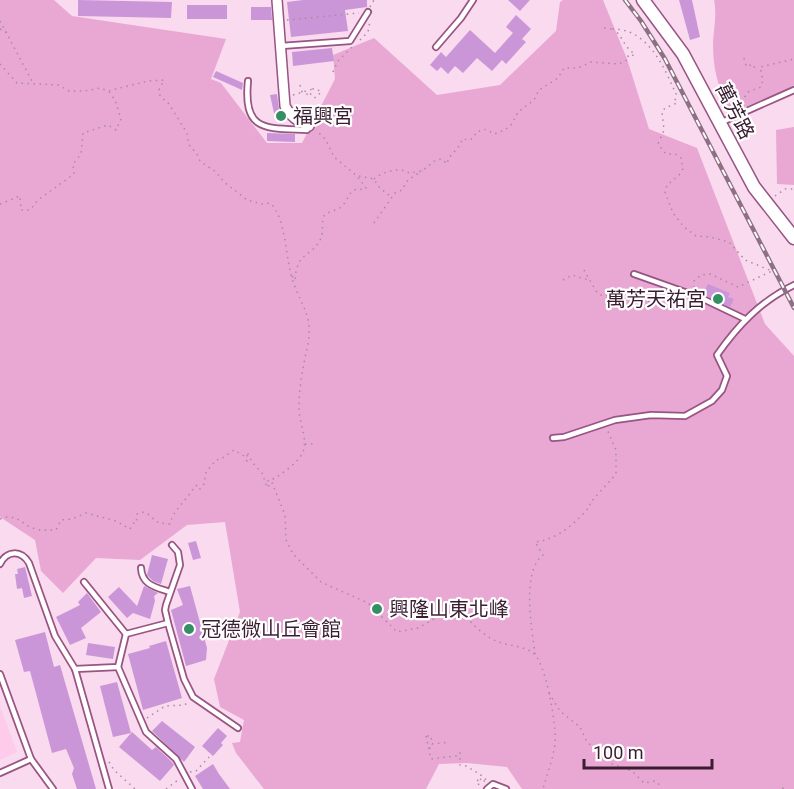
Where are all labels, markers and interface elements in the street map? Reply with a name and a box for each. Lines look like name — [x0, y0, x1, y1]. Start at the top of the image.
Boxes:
street label: 萬芳路 — [711, 79, 759, 143]
place label: 福興宮 — [293, 104, 353, 128]
marker: 福興宮 — [274, 109, 288, 123]
place label: 萬芳天祐宮 — [606, 287, 706, 311]
marker: 萬芳天祐宮 — [711, 292, 725, 306]
place label: 興隆山東北峰 — [389, 597, 509, 621]
marker: 興隆山東北峰 — [370, 602, 384, 616]
place label: 冠德微山丘會館 — [201, 617, 341, 641]
marker: 冠德微山丘會館 — [182, 622, 196, 636]
scale bar — [584, 732, 712, 770]
text: 100 m — [593, 742, 644, 763]

